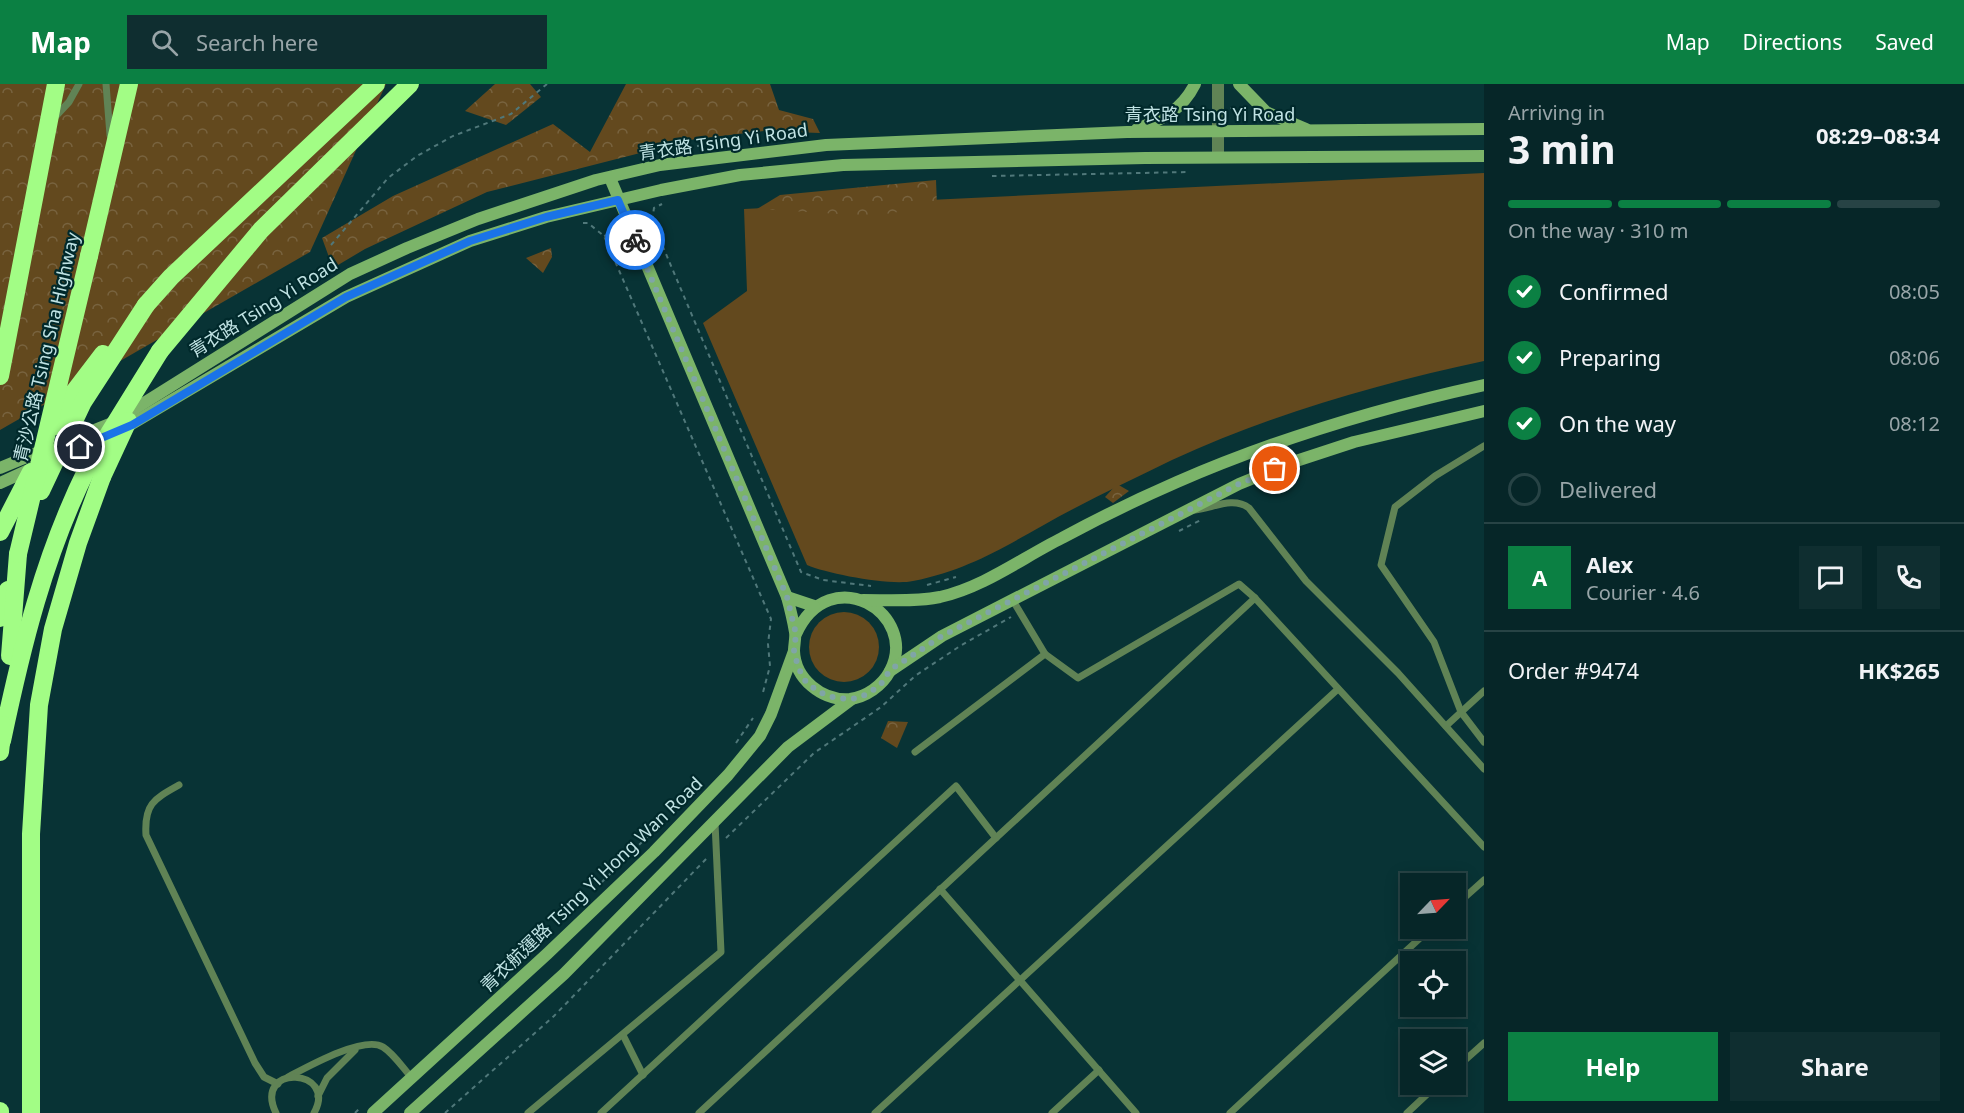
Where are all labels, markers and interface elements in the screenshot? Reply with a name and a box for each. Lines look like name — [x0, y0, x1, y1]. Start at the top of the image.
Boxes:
search box — [127, 15, 547, 69]
text: Map — [30, 23, 91, 61]
icon: search — [148, 26, 181, 59]
text: Search here — [196, 27, 318, 57]
text: Map — [1666, 28, 1710, 56]
text: Directions — [1743, 28, 1842, 56]
text: Saved — [1875, 28, 1934, 56]
text: Arriving in — [1508, 99, 1605, 126]
street label: 青衣路 Tsing Yi Road — [1125, 102, 1295, 126]
street label: 青衣路 Tsing Yi Road — [637, 117, 809, 165]
text: 08:29–08:34 — [1816, 120, 1940, 150]
text: 3 min — [1508, 122, 1615, 175]
courier — [605, 210, 665, 270]
text: On the way · 310 m — [1508, 217, 1688, 244]
icon: bike — [619, 224, 652, 257]
street label: 青沙公路 Tsing Sha Highway — [8, 229, 84, 464]
street label: 青衣路 Tsing Yi Road — [184, 252, 342, 362]
icon: check — [1508, 275, 1541, 308]
text: Confirmed — [1559, 276, 1669, 306]
text: 08:05 — [1889, 278, 1940, 305]
icon: check — [1508, 341, 1541, 374]
text: Preparing — [1559, 342, 1661, 372]
text: 08:06 — [1889, 344, 1940, 371]
icon: check — [1508, 407, 1541, 440]
text: On the way — [1559, 408, 1676, 438]
text: 08:12 — [1889, 410, 1940, 437]
pin — [54, 421, 105, 472]
icon: home — [63, 430, 96, 463]
pin — [1249, 443, 1300, 494]
icon: bag — [1258, 452, 1291, 485]
text: Delivered — [1559, 474, 1657, 504]
button: chat — [1799, 546, 1862, 609]
button: phone — [1877, 546, 1940, 609]
text: Alex — [1586, 549, 1633, 579]
text: A — [1532, 562, 1547, 592]
text: Courier · 4.6 — [1586, 579, 1700, 606]
text: Order #9474 — [1508, 655, 1639, 685]
text: HK$265 — [1858, 655, 1940, 685]
street label: 青衣航運路 Tsing Yi Hong Wan Road — [475, 771, 707, 997]
north arrow — [1400, 873, 1466, 939]
map controls — [1400, 873, 1466, 1095]
button: locate — [1400, 951, 1466, 1017]
button: layers — [1400, 1029, 1466, 1095]
button: Help — [1508, 1032, 1718, 1101]
button: Share — [1730, 1032, 1940, 1101]

